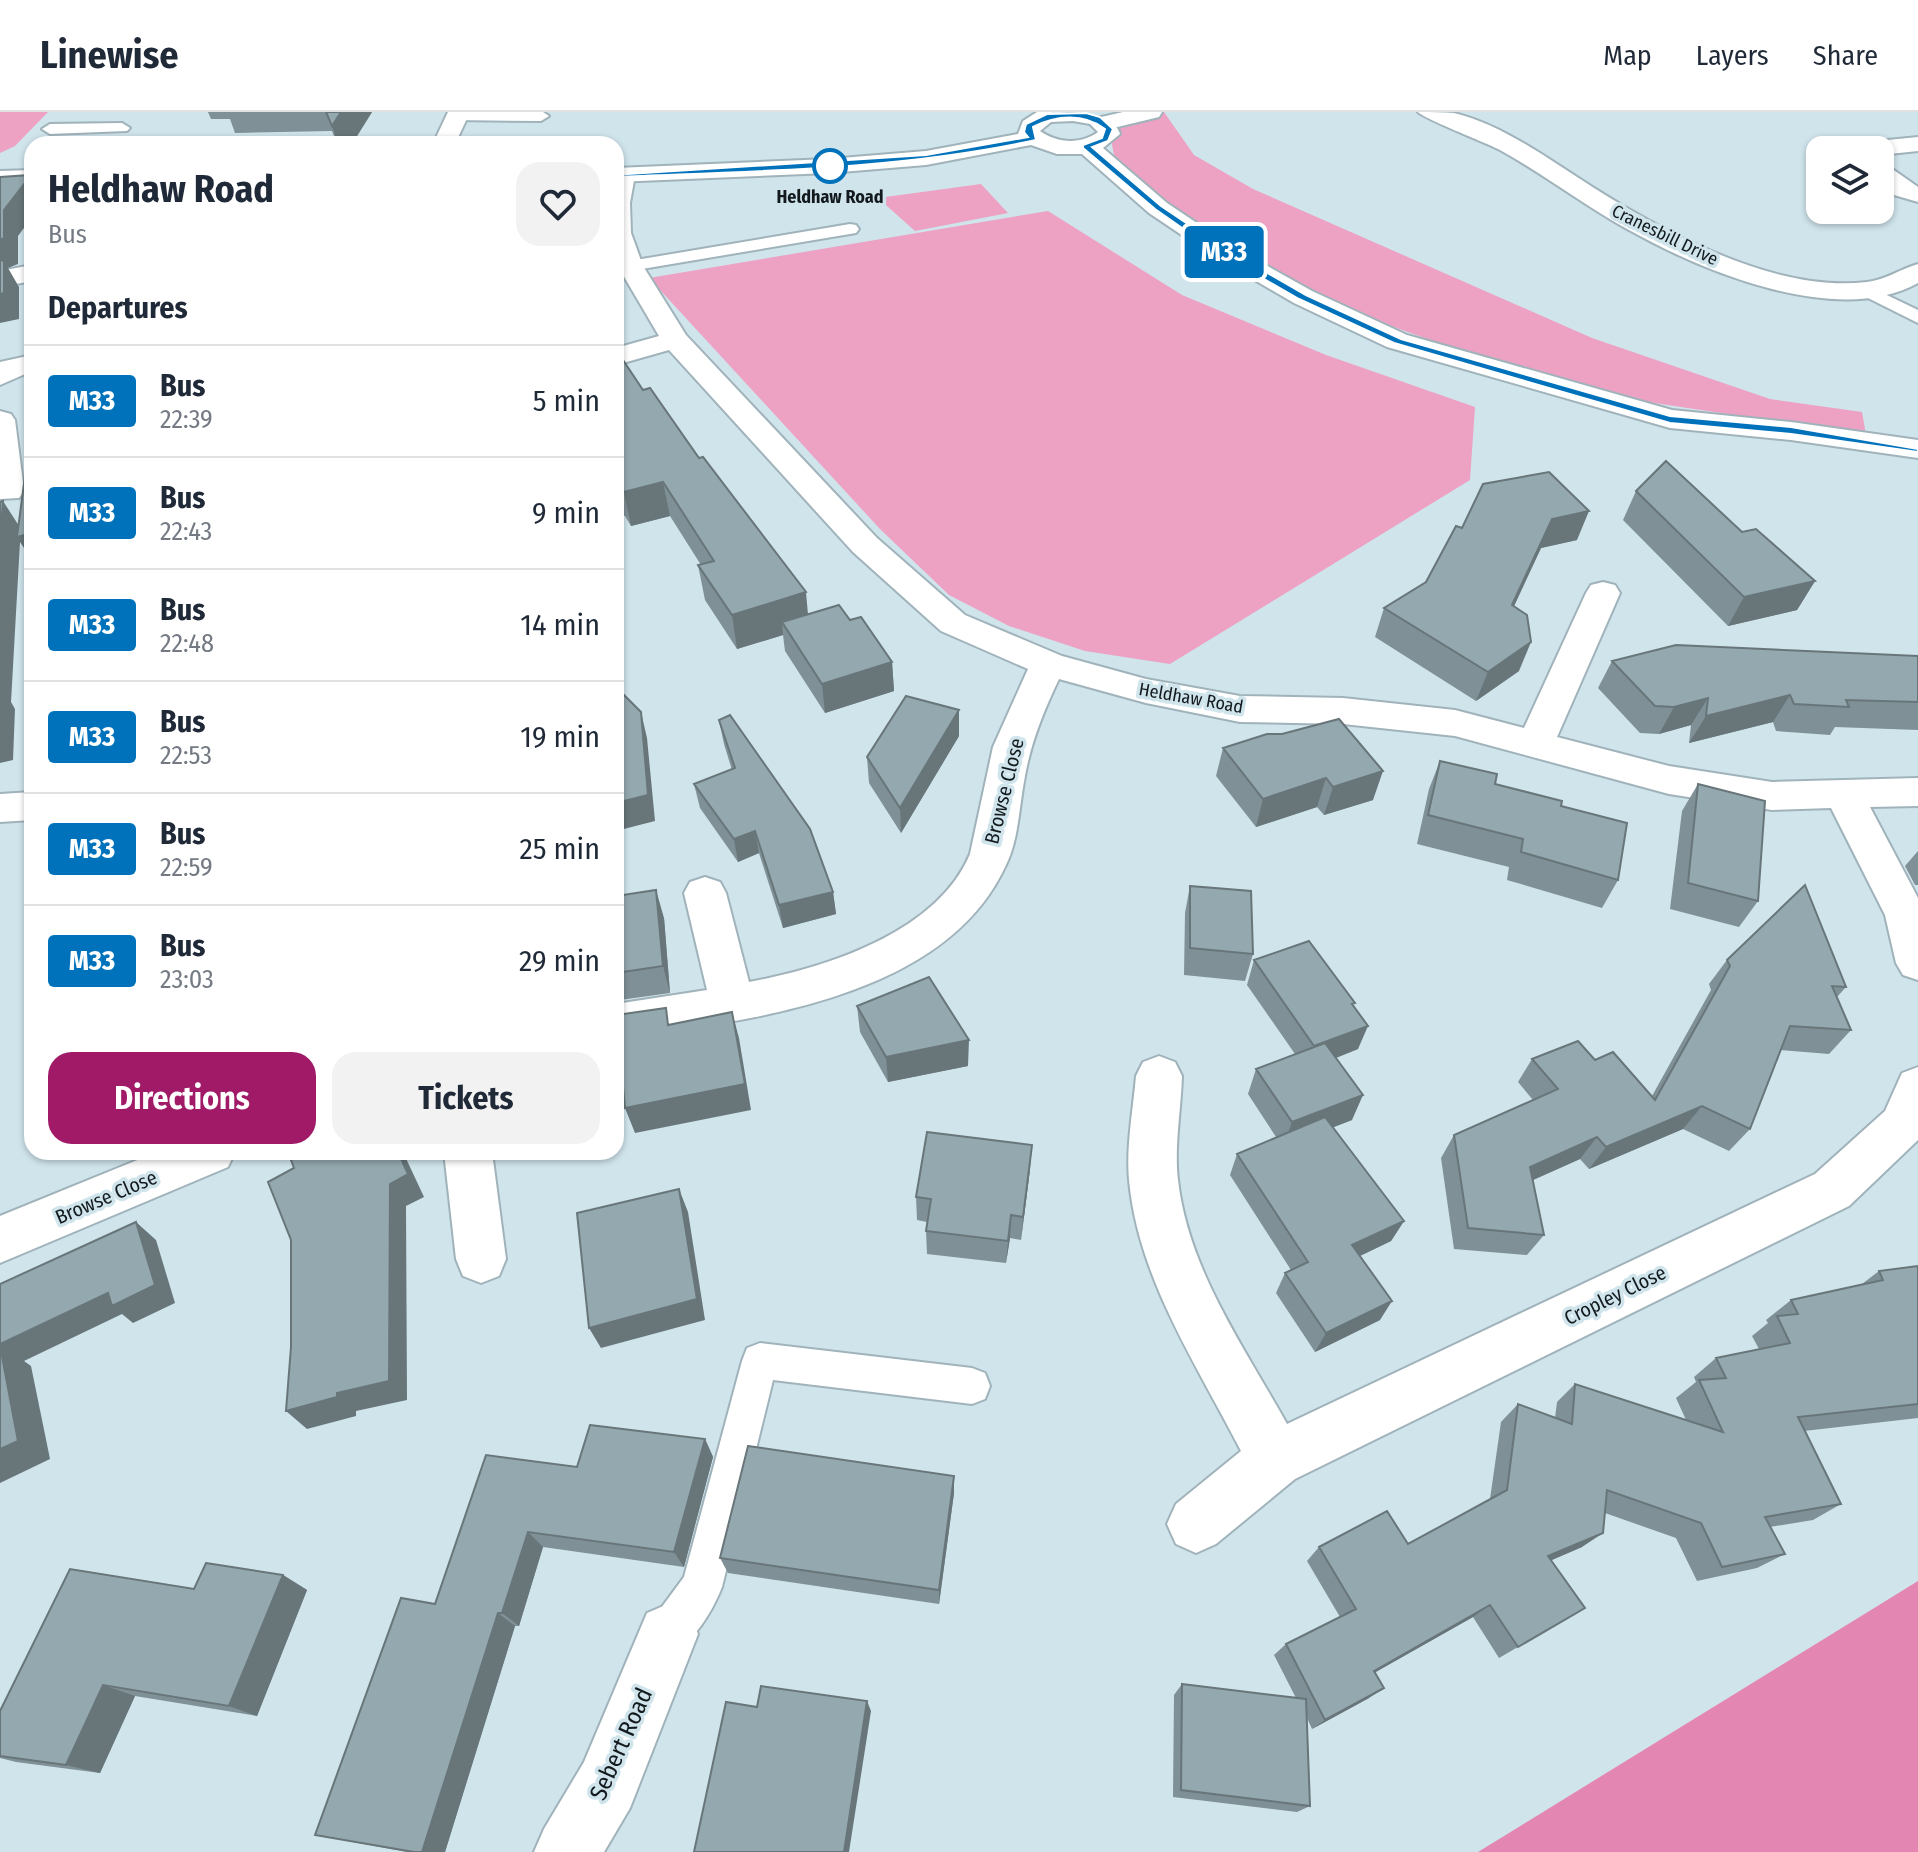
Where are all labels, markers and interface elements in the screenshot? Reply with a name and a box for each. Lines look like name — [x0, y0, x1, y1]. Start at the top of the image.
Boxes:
text: Linewise — [40, 32, 179, 78]
text: Map — [1603, 39, 1652, 72]
text: Layers — [1696, 39, 1769, 72]
text: Share — [1813, 39, 1878, 72]
map controls — [1806, 136, 1894, 224]
button: layers — [1806, 136, 1894, 224]
marker: Heldhaw Road — [813, 149, 847, 183]
button: heart — [516, 162, 600, 246]
text: Heldhaw Road — [48, 166, 274, 212]
place label: Heldhaw Road — [776, 186, 884, 208]
street label: Cranesbill Drive — [1608, 200, 1722, 270]
text: Bus — [48, 219, 87, 250]
line badge: M33 — [1178, 226, 1270, 278]
text: M33 — [1201, 235, 1247, 268]
text: Departures — [48, 290, 188, 326]
text: Bus — [160, 368, 205, 404]
text: 5 min — [533, 383, 600, 419]
text: M33 — [69, 384, 115, 417]
text: 22:39 — [160, 404, 213, 435]
text: Bus — [160, 480, 205, 516]
text: 9 min — [532, 495, 600, 531]
text: M33 — [69, 496, 115, 529]
text: 22:43 — [160, 516, 212, 547]
text: Bus — [160, 592, 205, 628]
text: 14 min — [520, 607, 600, 643]
text: M33 — [69, 608, 115, 641]
text: 22:48 — [160, 628, 214, 659]
street label: Heldhaw Road — [1137, 678, 1245, 718]
text: Bus — [160, 704, 205, 740]
text: 19 min — [520, 719, 600, 755]
text: M33 — [69, 720, 115, 753]
street label: Browse Close — [979, 736, 1029, 846]
text: 22:53 — [160, 740, 212, 771]
text: Bus — [160, 816, 205, 852]
text: 25 min — [520, 831, 600, 867]
text: M33 — [69, 832, 115, 865]
text: 22:59 — [160, 852, 213, 883]
text: Bus — [160, 928, 205, 964]
text: 29 min — [519, 943, 600, 979]
text: M33 — [69, 944, 115, 977]
text: 23:03 — [160, 964, 214, 995]
button: Directions — [48, 1052, 316, 1144]
button: Tickets — [332, 1052, 600, 1144]
street label: Browse Close — [52, 1165, 160, 1229]
street label: Cropley Close — [1560, 1260, 1670, 1330]
street label: Sebert Road — [584, 1683, 658, 1805]

